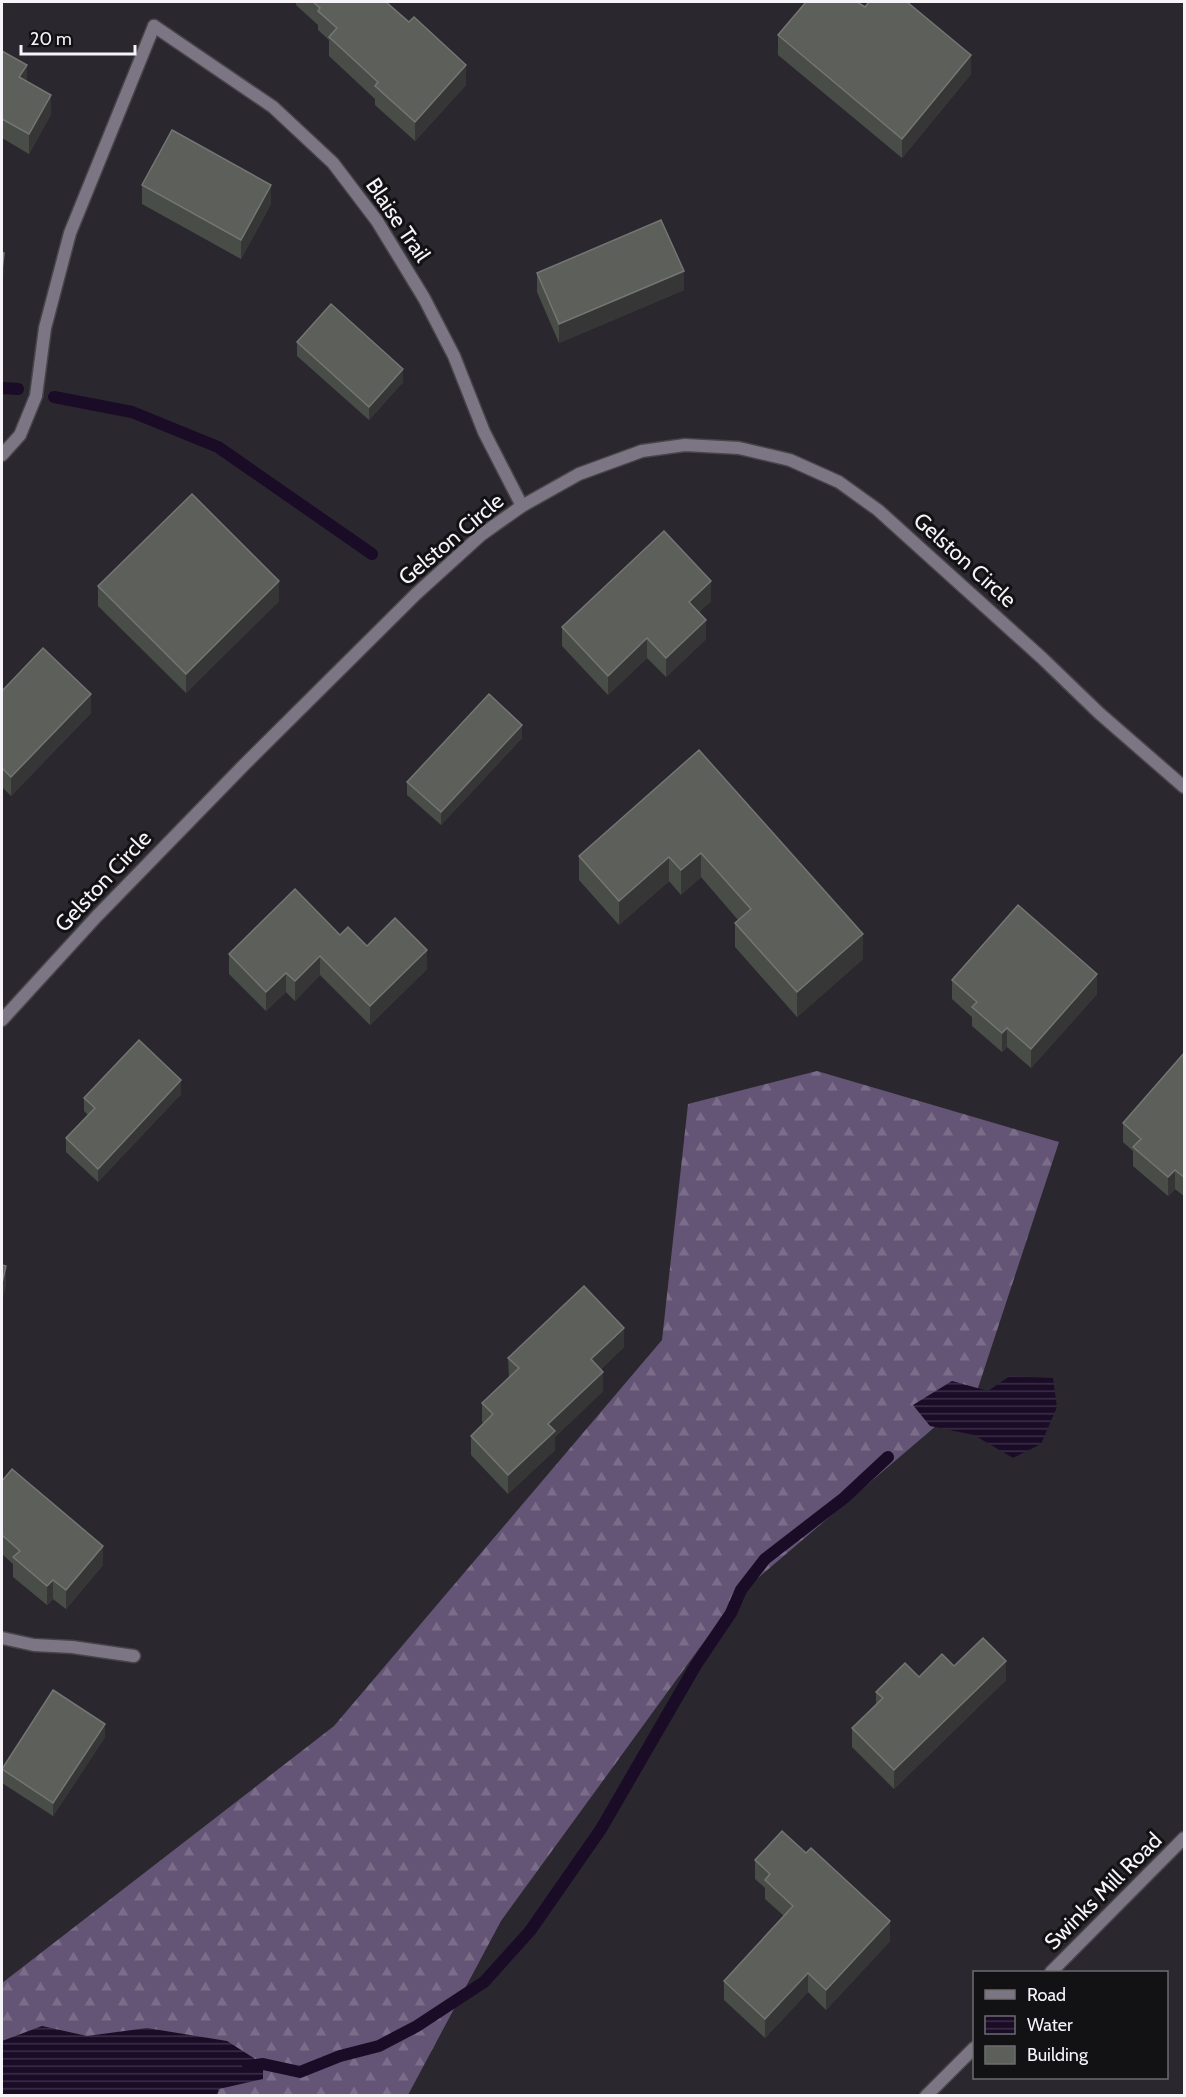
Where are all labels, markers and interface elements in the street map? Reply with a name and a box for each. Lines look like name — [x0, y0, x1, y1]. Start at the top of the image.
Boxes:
scale bar — [21, 18, 135, 56]
text: 20 m — [30, 28, 72, 50]
street label: Blaise Trail — [360, 173, 436, 268]
street label: Gelston Circle — [393, 487, 509, 591]
street label: Gelston Circle — [908, 507, 1022, 613]
street label: Gelston Circle — [49, 825, 157, 937]
street label: Swinks Mill Road — [1039, 1827, 1167, 1955]
legend — [973, 1971, 1168, 2079]
text: Road — [1027, 1984, 1066, 2006]
text: Water — [1027, 2014, 1073, 2036]
text: Building — [1027, 2044, 1089, 2066]

